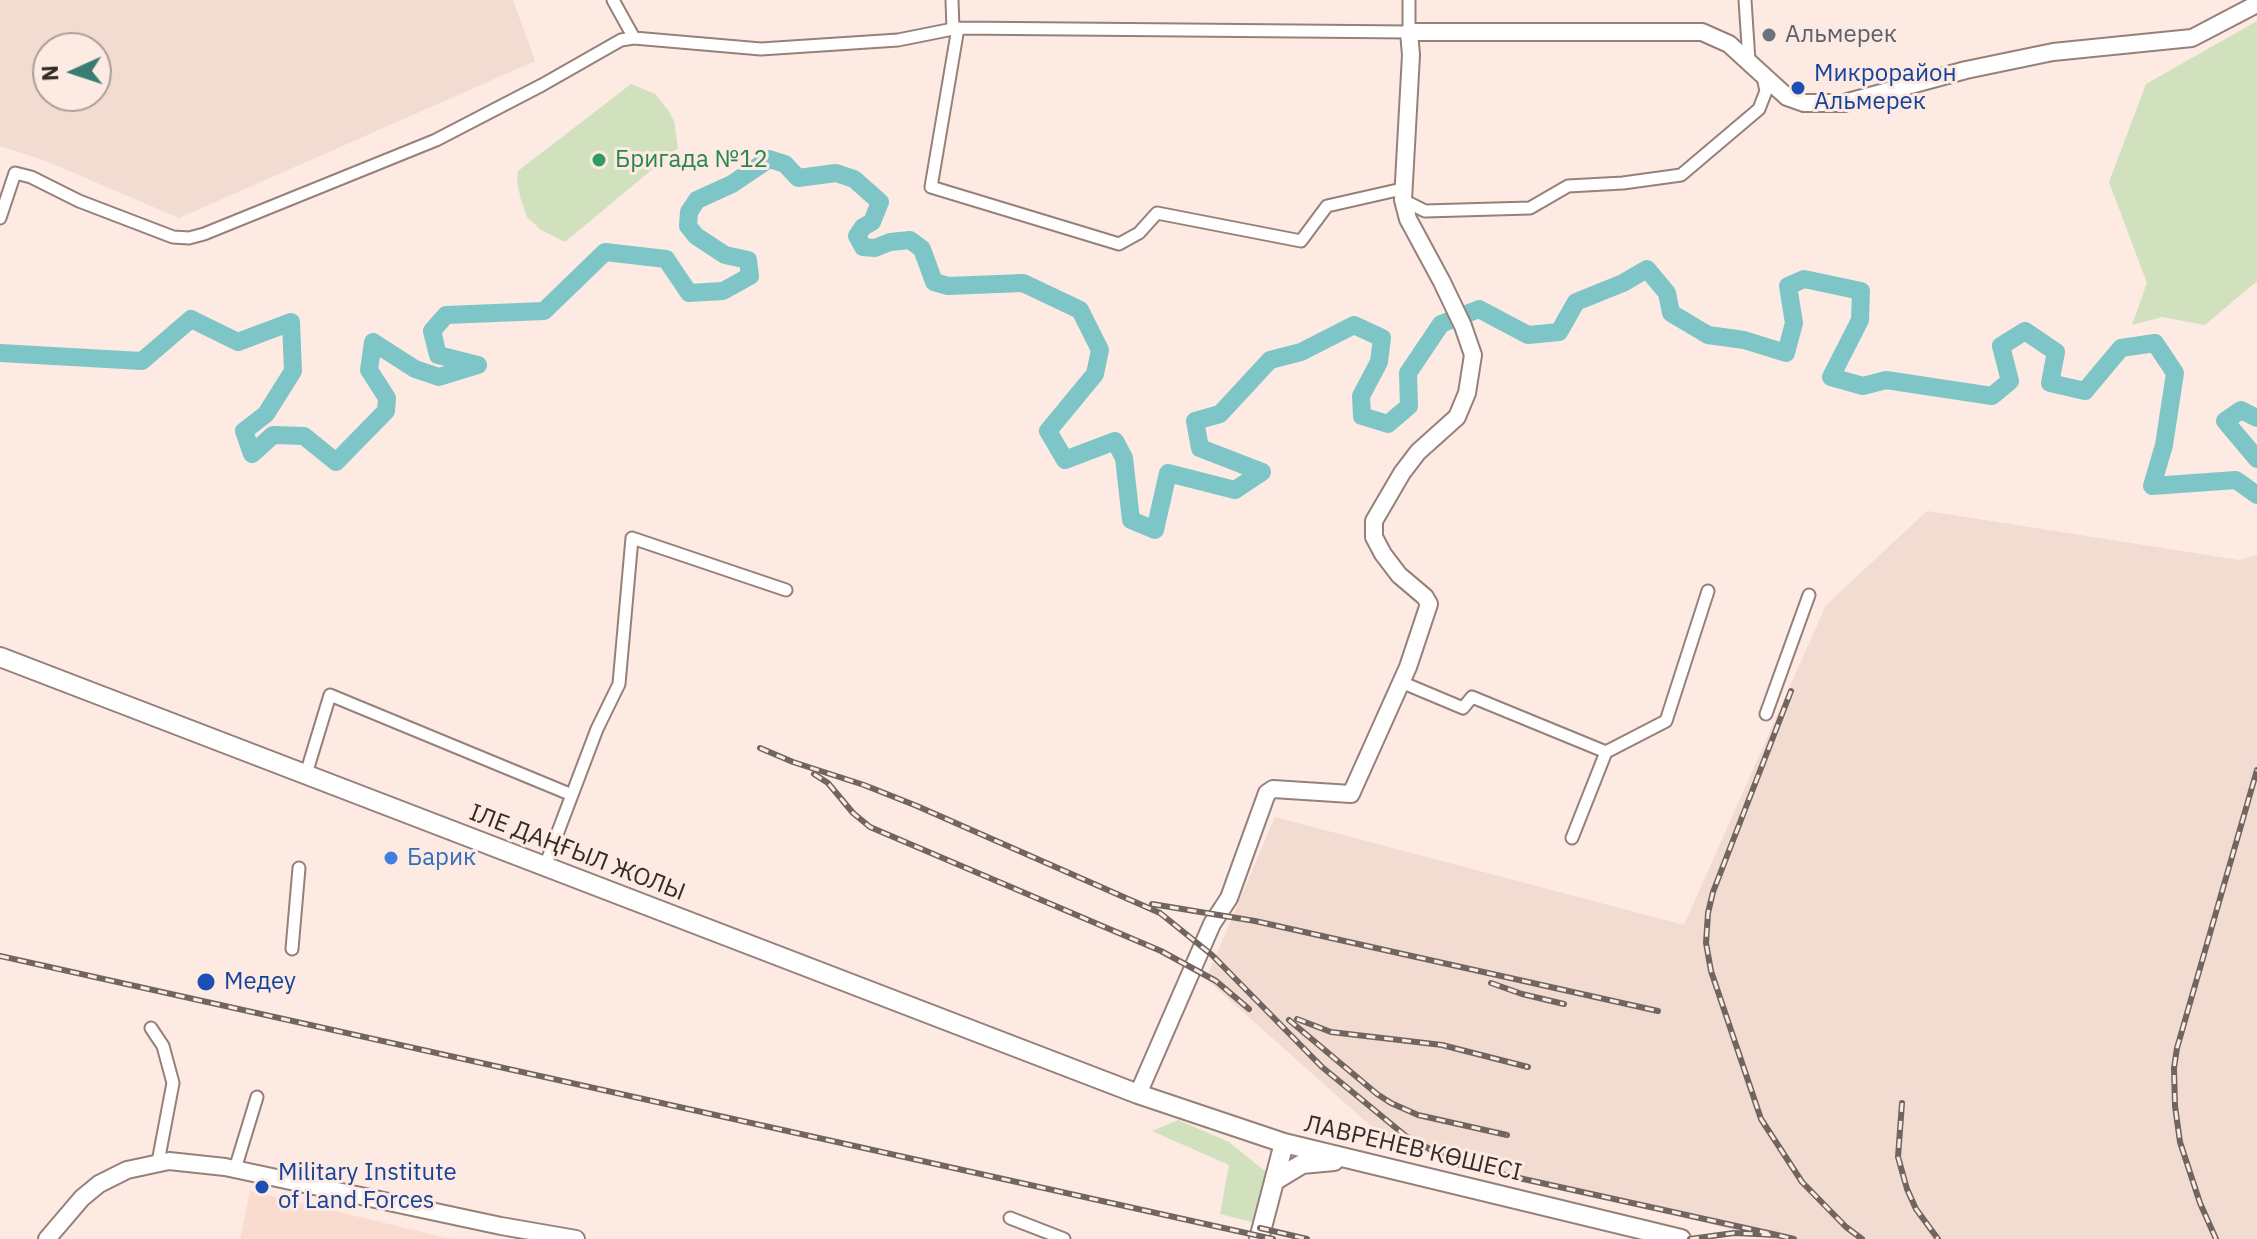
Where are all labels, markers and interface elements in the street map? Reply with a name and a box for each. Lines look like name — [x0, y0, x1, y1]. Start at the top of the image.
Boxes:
place label: Альмерек — [1785, 21, 1897, 49]
marker: Альмерек — [1760, 26, 1778, 44]
north arrow — [32, 32, 112, 112]
place label: Микрорайон Альмерек — [1814, 60, 1957, 116]
text: N — [35, 64, 64, 82]
marker: Микрорайон Альмерек — [1789, 79, 1807, 97]
place label: Бригада №12 — [615, 146, 768, 174]
marker: Бригада №12 — [590, 151, 608, 169]
street label: ІЛЕ ДАҢҒЫЛ ЖОЛЫ — [465, 799, 689, 907]
place label: Барик — [407, 844, 476, 872]
marker: Барик — [382, 849, 400, 867]
place label: Медеу — [224, 968, 296, 996]
marker: Медеу — [195, 971, 217, 993]
street label: ЛАВРЕНЕВ КӨШЕСІ — [1302, 1110, 1524, 1188]
place label: Military Institute of Land Forces — [278, 1159, 457, 1215]
marker: Military Institute of Land Forces — [253, 1178, 271, 1196]

